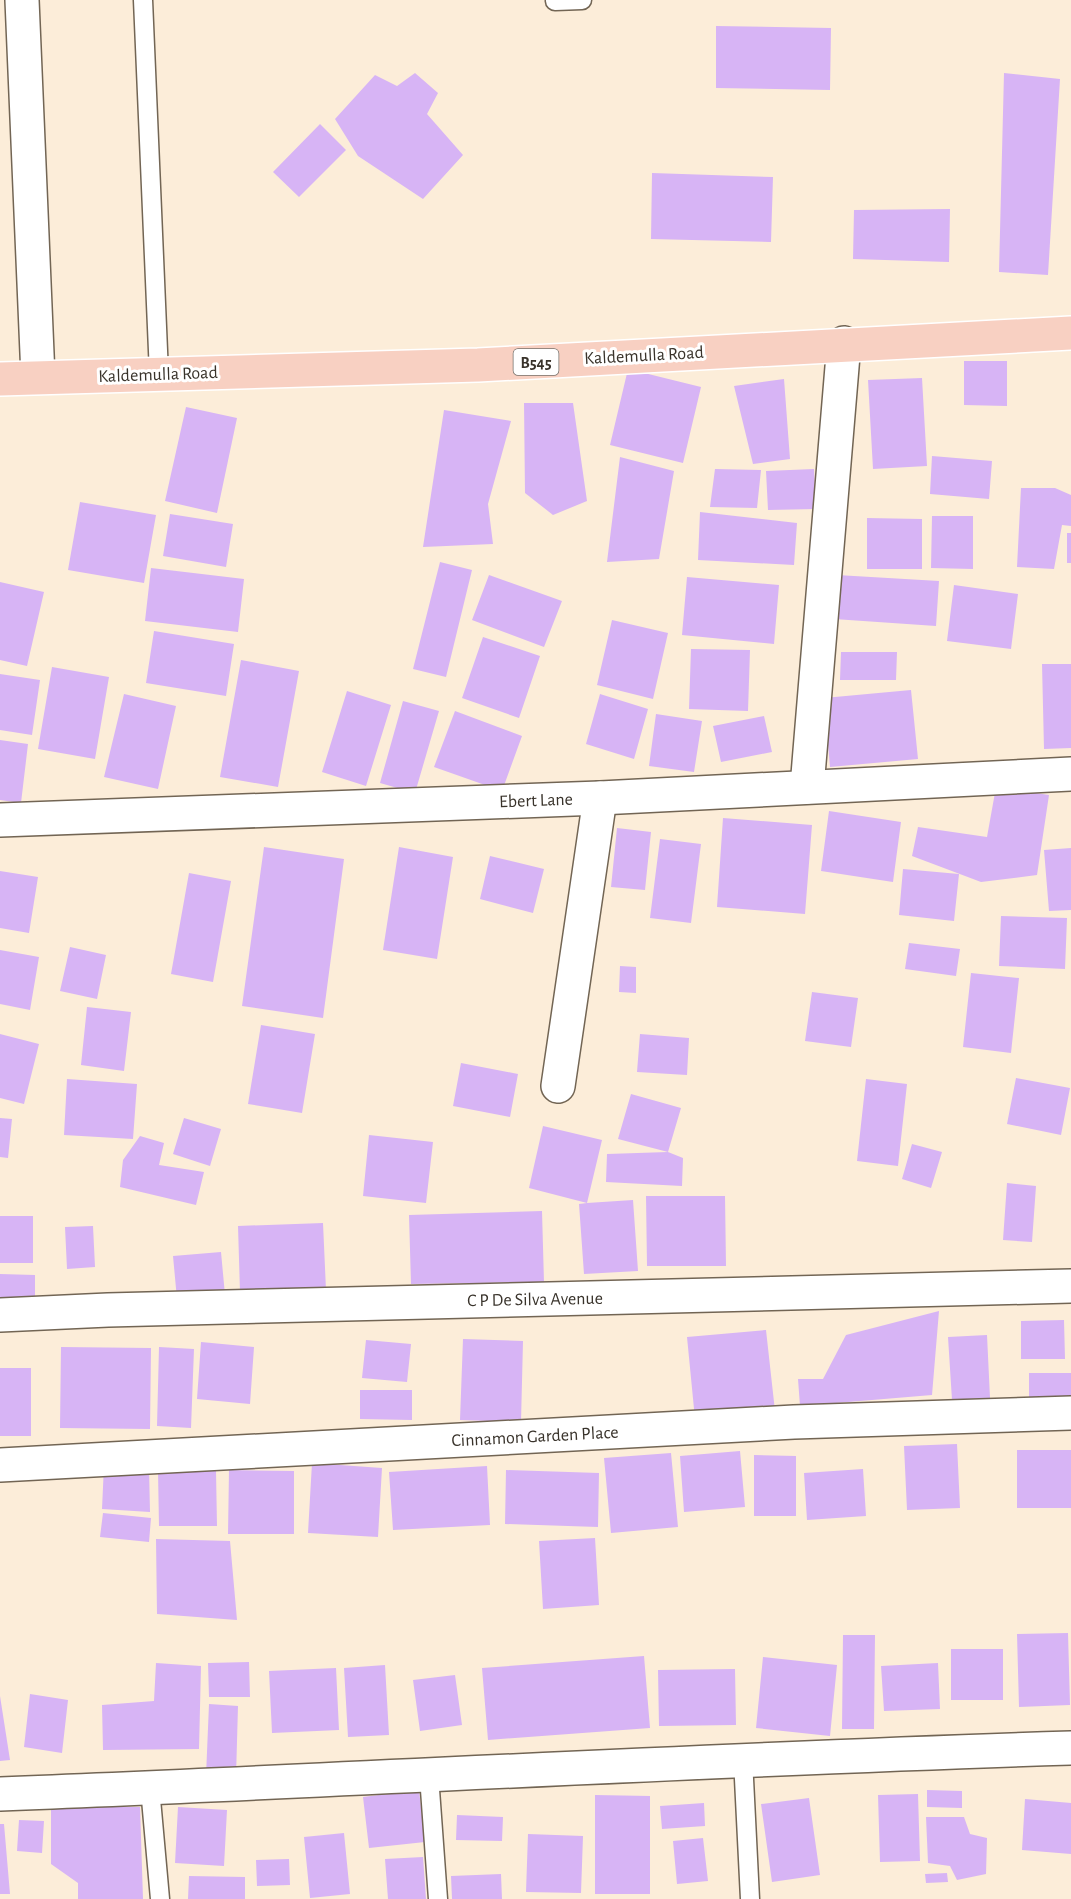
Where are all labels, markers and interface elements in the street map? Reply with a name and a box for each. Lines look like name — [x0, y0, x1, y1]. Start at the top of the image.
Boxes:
street label: Kaldemulla Road — [584, 344, 704, 368]
road number: B545 — [514, 349, 558, 375]
street label: Kaldemulla Road — [98, 364, 218, 386]
street label: Ebert Lane — [499, 791, 573, 811]
street label: C P De Silva Avenue — [467, 1290, 603, 1310]
street label: Cinnamon Garden Place — [451, 1424, 619, 1450]

